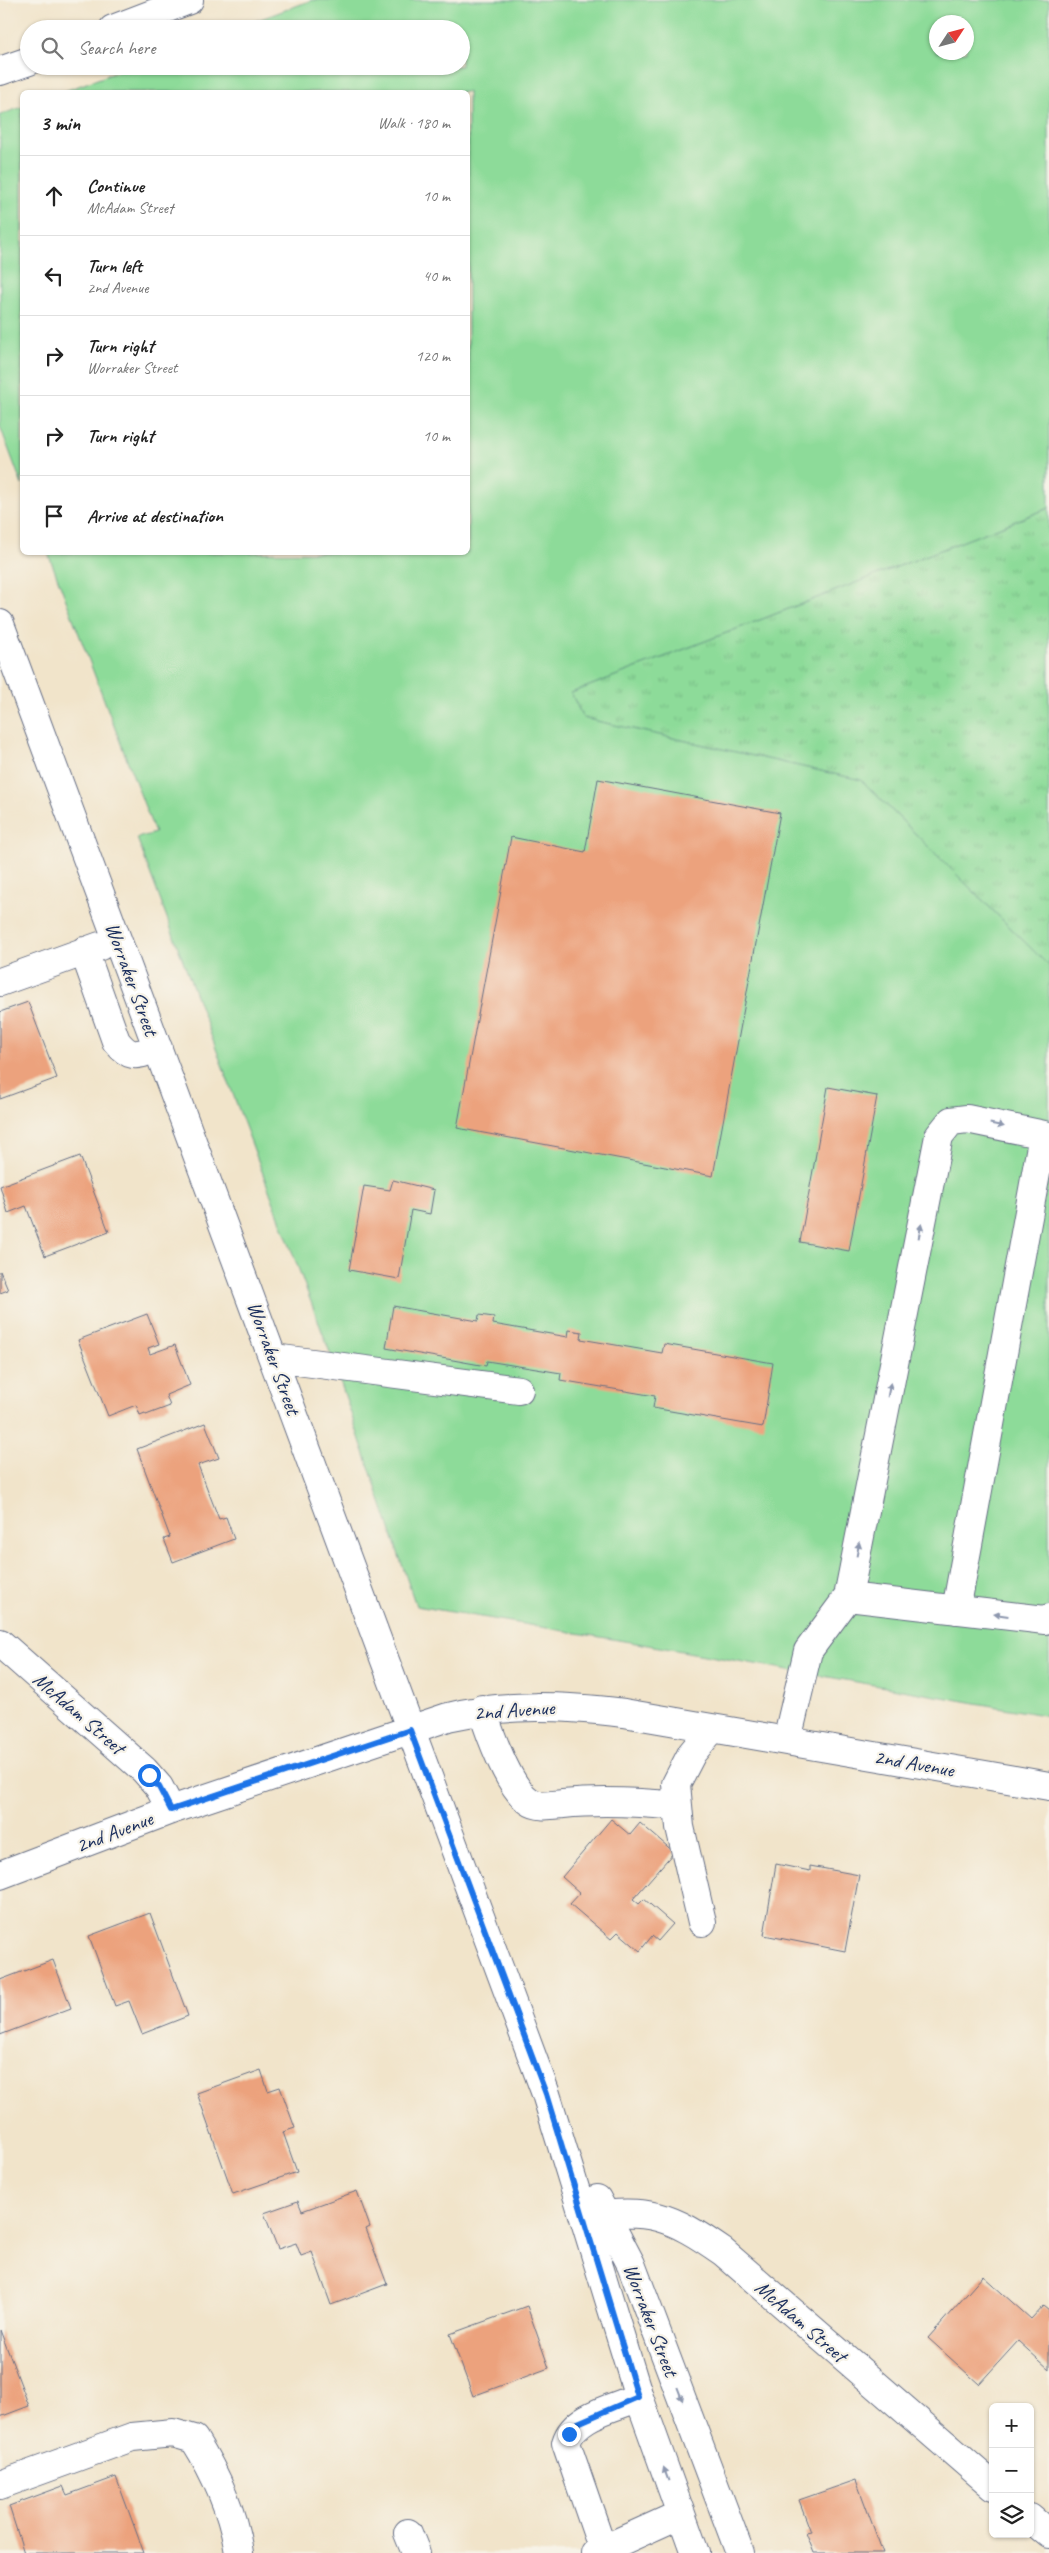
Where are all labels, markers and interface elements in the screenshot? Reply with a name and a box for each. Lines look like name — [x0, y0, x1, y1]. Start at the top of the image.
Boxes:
north arrow — [929, 15, 974, 60]
search box — [20, 20, 470, 75]
icon: search — [38, 34, 66, 62]
text: Search here — [78, 36, 155, 60]
text: 3 min — [40, 110, 80, 136]
text: Walk · 180 m — [378, 113, 450, 133]
text: Continue — [87, 174, 144, 198]
icon: ahead — [40, 182, 68, 210]
text: 10 m — [423, 186, 450, 206]
text: McAdam Street — [87, 198, 173, 218]
text: Turn left — [87, 254, 142, 278]
icon: left — [40, 262, 68, 290]
text: 40 m — [423, 266, 450, 286]
text: 2nd Avenue — [87, 278, 148, 298]
text: Turn right — [87, 334, 154, 358]
icon: right — [40, 342, 68, 370]
text: 120 m — [416, 346, 450, 366]
text: Worraker Street — [87, 358, 177, 378]
icon: right — [40, 422, 68, 450]
text: Turn right — [87, 424, 154, 448]
text: 10 m — [423, 426, 450, 446]
icon: arrive — [40, 502, 68, 530]
text: Arrive at destination — [87, 504, 223, 528]
street label: Worraker Street — [100, 919, 165, 1041]
one-way arrow — [989, 1121, 1004, 1129]
one-way arrow — [916, 1223, 924, 1238]
street label: Worraker Street — [242, 1298, 307, 1420]
one-way arrow — [885, 1382, 893, 1398]
one-way arrow — [854, 1541, 862, 1557]
one-way arrow — [993, 1611, 1009, 1619]
street label: McAdam Street — [28, 1666, 133, 1762]
street label: 2nd Avenue — [473, 1694, 556, 1726]
street label: 2nd Avenue — [872, 1743, 957, 1783]
route start — [138, 1764, 161, 1787]
street label: 2nd Avenue — [72, 1805, 157, 1859]
street label: Worraker Street — [618, 2260, 685, 2382]
street label: McAdam Street — [750, 2274, 855, 2370]
one-way arrow — [676, 2387, 684, 2402]
map controls — [989, 2403, 1034, 2538]
button: + — [989, 2403, 1034, 2448]
route end — [558, 2423, 581, 2446]
button: − — [989, 2448, 1034, 2493]
one-way arrow — [662, 2466, 670, 2481]
button: layers — [989, 2493, 1034, 2538]

